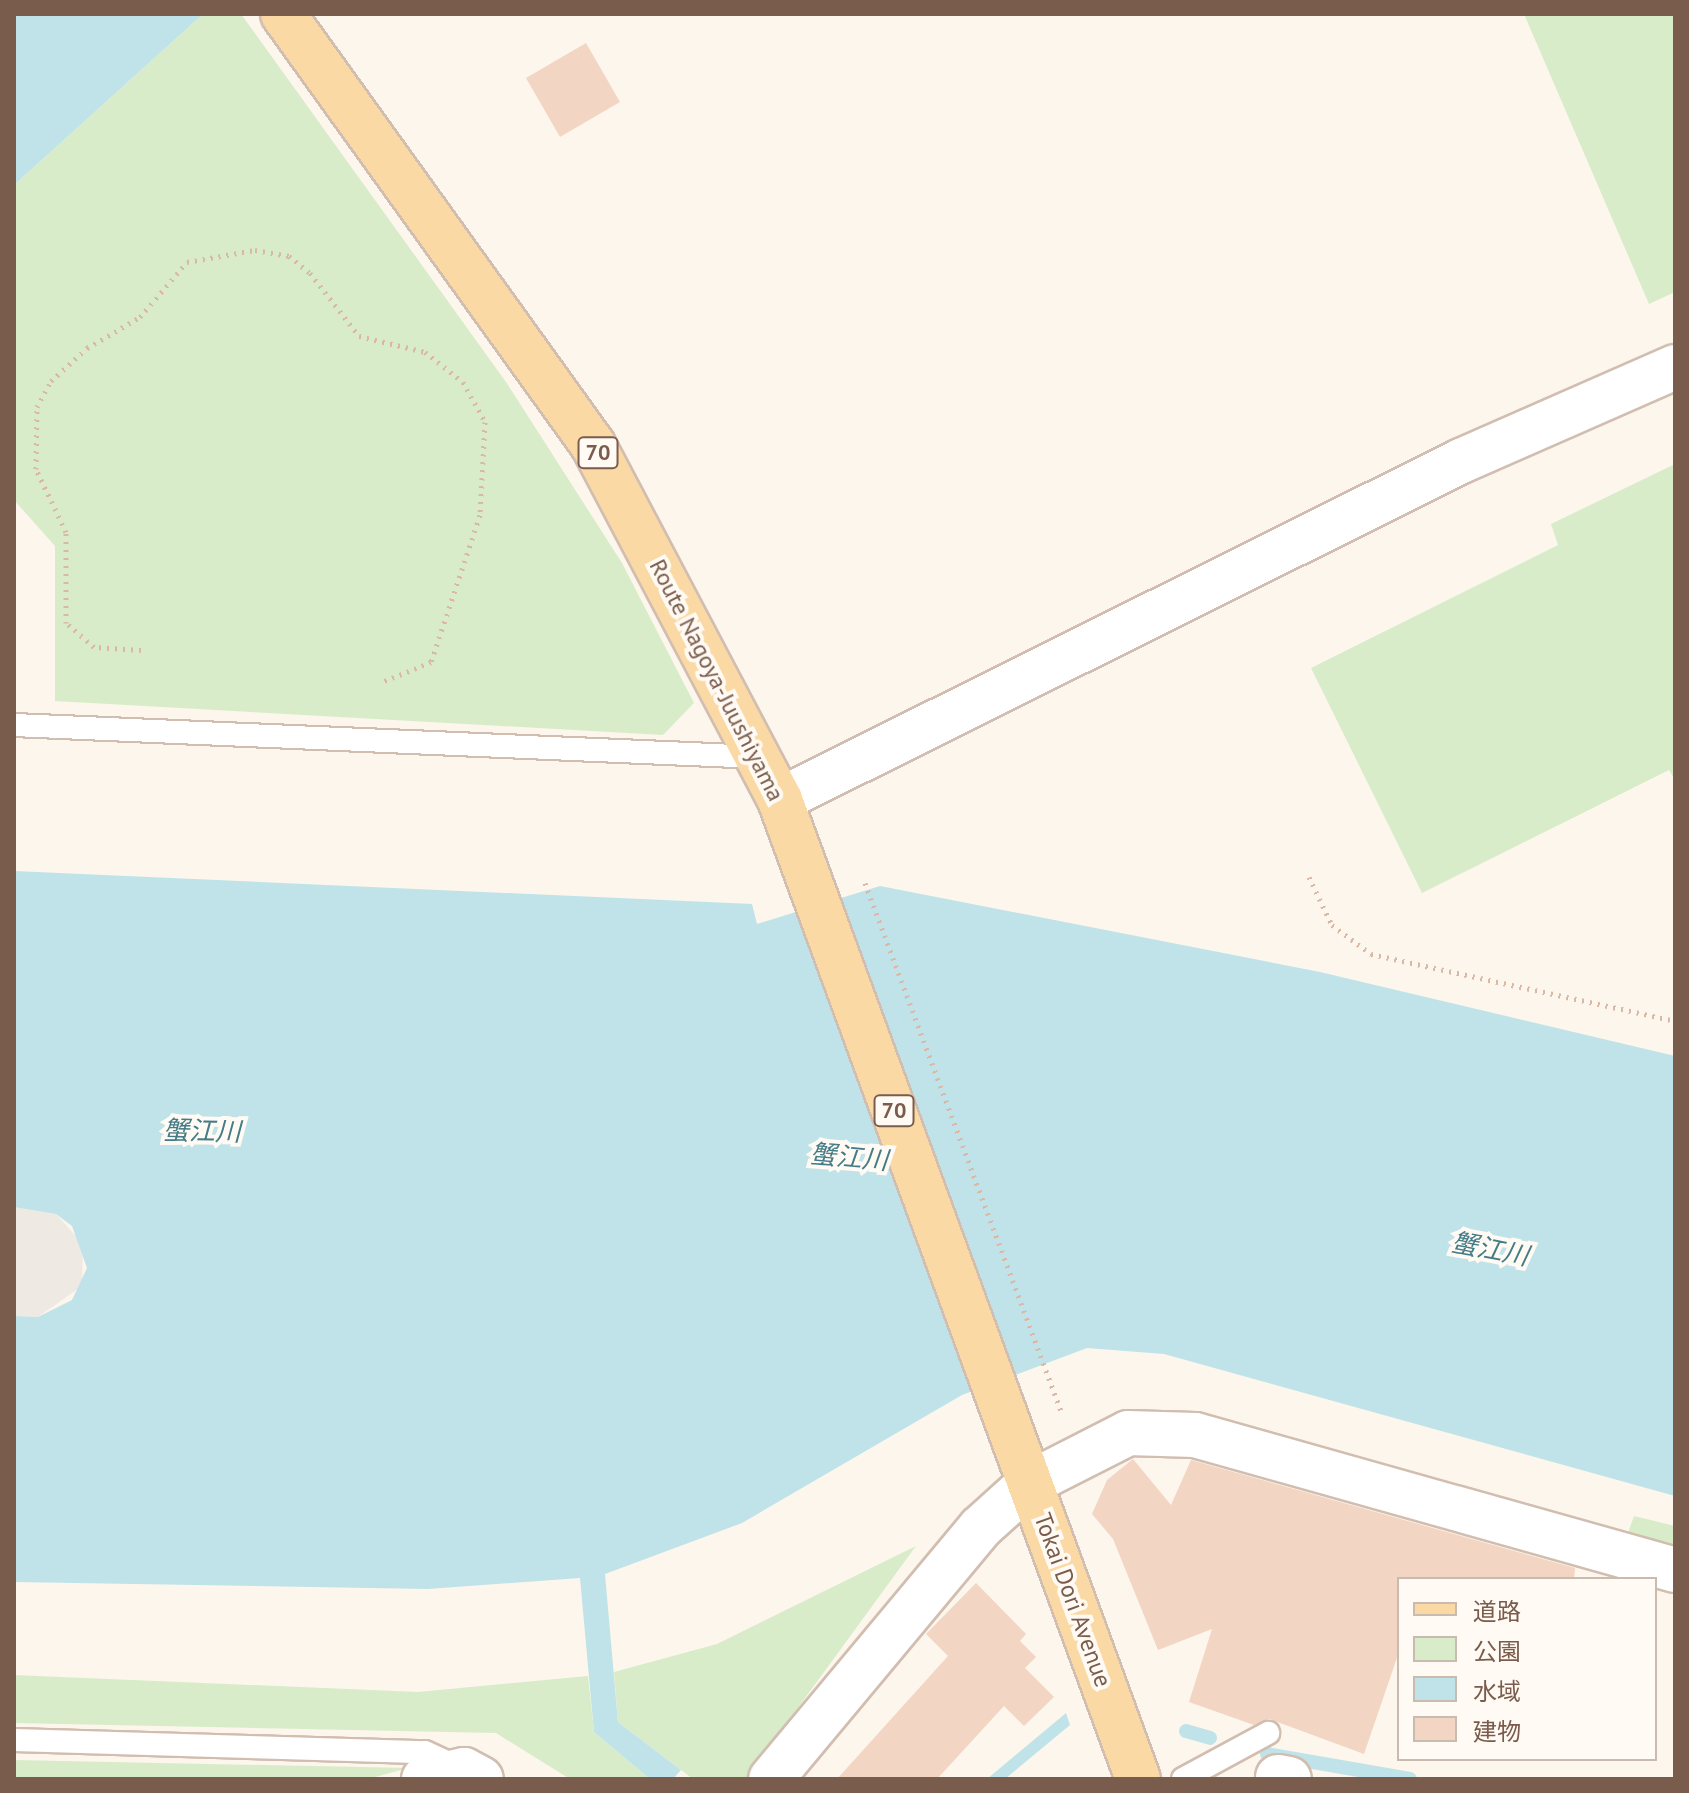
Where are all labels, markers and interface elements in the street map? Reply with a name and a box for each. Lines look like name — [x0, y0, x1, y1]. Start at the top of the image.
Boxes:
road number: 70 — [576, 435, 620, 471]
street label: Route Nagoya-Juushiyama — [643, 554, 791, 806]
road number: 70 — [872, 1093, 916, 1129]
water label: 蟹江川 — [163, 1115, 241, 1147]
water label: 蟹江川 — [809, 1138, 889, 1176]
water label: 蟹江川 — [1449, 1226, 1531, 1272]
street label: Tokai Dori Avenue — [1028, 1509, 1118, 1691]
legend — [1397, 1577, 1657, 1761]
text: 道路 — [1473, 1596, 1521, 1627]
text: 公園 — [1473, 1636, 1521, 1667]
text: 水域 — [1473, 1676, 1521, 1707]
text: 建物 — [1473, 1716, 1521, 1747]

